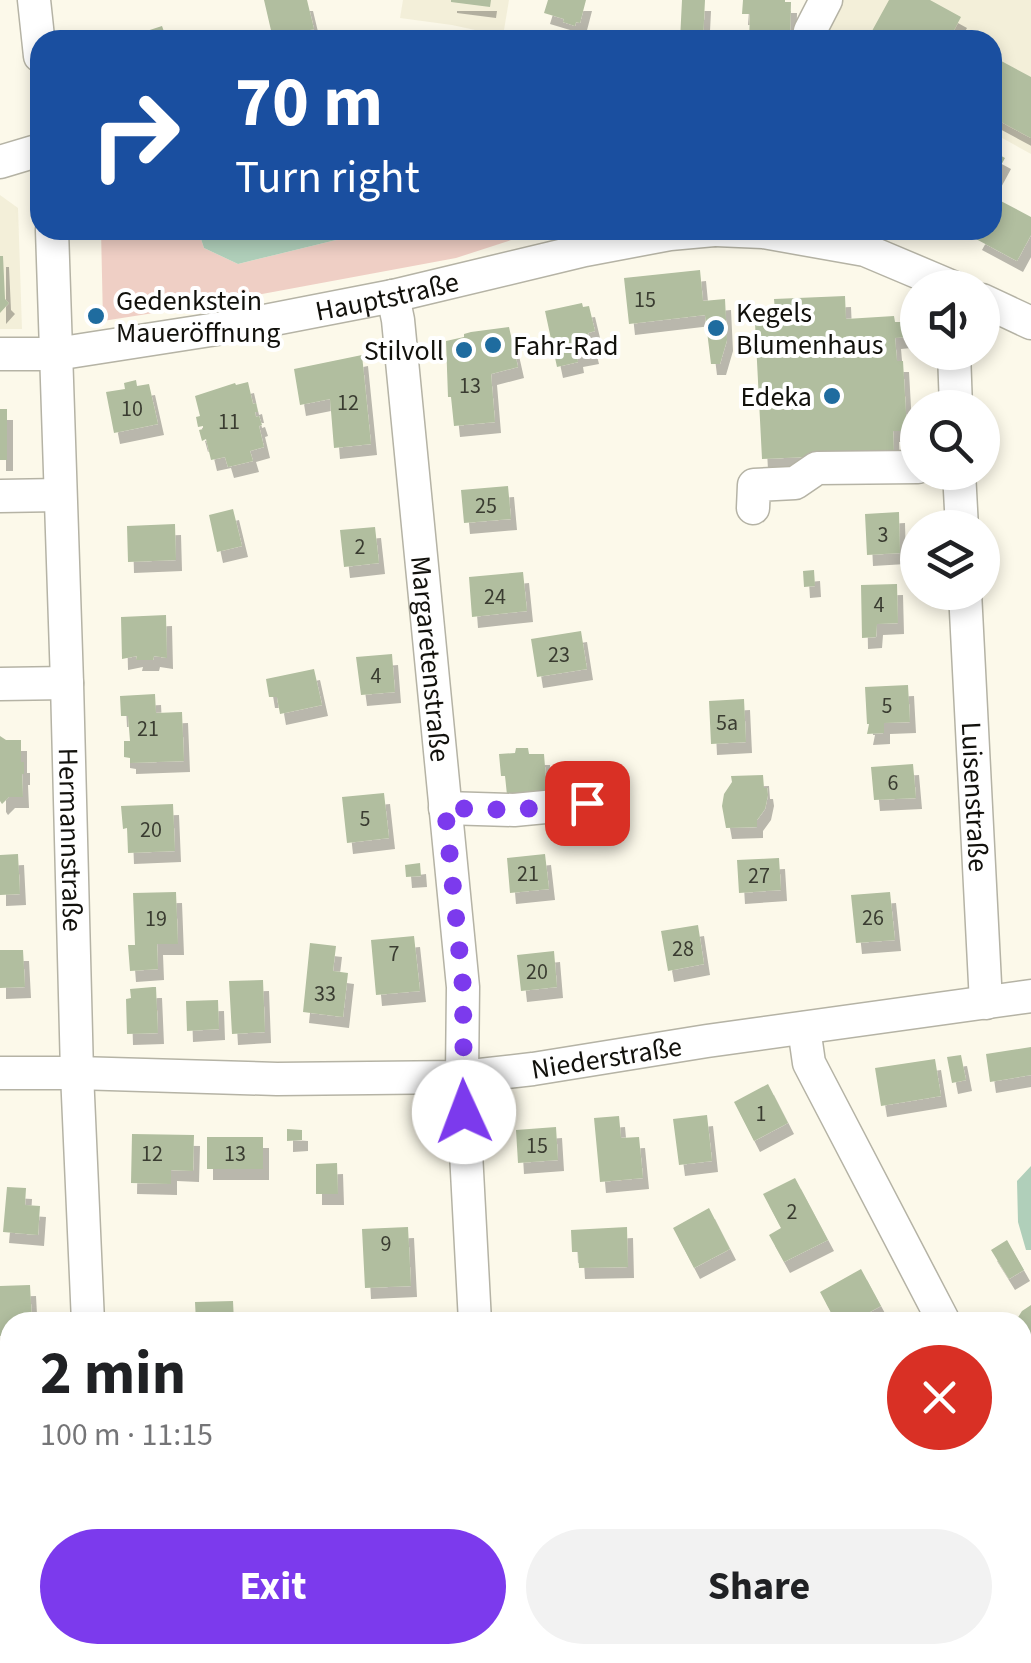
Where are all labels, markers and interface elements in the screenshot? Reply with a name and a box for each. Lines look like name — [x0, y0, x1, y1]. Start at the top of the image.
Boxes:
text: 70 m — [235, 53, 383, 153]
icon: right — [70, 70, 200, 200]
text: Turn right — [235, 146, 420, 210]
street label: Hauptstraße — [312, 262, 463, 332]
map controls — [900, 270, 1000, 610]
button: sound — [900, 270, 1000, 370]
place label: Gedenkstein Maueröffnung — [116, 281, 280, 353]
house number: 15 — [634, 284, 656, 316]
place label: Kegels Blumenhaus — [736, 293, 884, 365]
marker: Gedenkstein Maueröffnung — [85, 305, 107, 327]
marker: Kegels Blumenhaus — [705, 317, 727, 339]
place label: Fahr-Rad — [513, 326, 618, 366]
place label: Stilvoll — [364, 331, 444, 371]
marker: Fahr-Rad — [482, 334, 504, 356]
marker: Stilvoll — [453, 339, 475, 361]
house number: 13 — [459, 370, 481, 402]
place label: Edeka — [740, 377, 812, 417]
marker: Edeka — [821, 385, 843, 407]
house number: 12 — [337, 387, 359, 419]
button: search — [900, 390, 1000, 490]
house number: 10 — [121, 393, 143, 425]
house number: 11 — [218, 406, 240, 438]
house number: 25 — [475, 490, 497, 522]
button: layers — [900, 510, 1000, 610]
house number: 3 — [878, 519, 888, 551]
house number: 2 — [355, 531, 365, 563]
street label: Margaretenstraße — [400, 554, 460, 764]
house number: 24 — [484, 581, 506, 613]
house number: 4 — [874, 589, 885, 621]
house number: 23 — [548, 639, 570, 671]
house number: 4 — [371, 660, 382, 692]
house number: 5 — [882, 690, 892, 722]
house number: 5a — [716, 707, 738, 739]
house number: 21 — [137, 713, 159, 745]
street label: Luisenstraße — [951, 721, 998, 873]
street label: Hermannstraße — [48, 747, 92, 932]
pin — [545, 761, 630, 846]
house number: 6 — [888, 767, 899, 799]
icon: arrive — [560, 776, 615, 831]
house number: 5 — [360, 803, 370, 835]
house number: 20 — [140, 814, 162, 846]
house number: 21 — [517, 858, 539, 890]
house number: 27 — [748, 860, 770, 892]
house number: 26 — [862, 902, 884, 934]
house number: 19 — [145, 903, 167, 935]
house number: 28 — [672, 933, 694, 965]
house number: 7 — [389, 938, 400, 970]
house number: 20 — [526, 956, 548, 988]
house number: 33 — [314, 978, 336, 1010]
street label: Niederstraße — [529, 1026, 685, 1090]
position arrow — [412, 1060, 516, 1164]
house number: 1 — [756, 1098, 766, 1130]
house number: 15 — [526, 1130, 548, 1162]
house number: 12 — [141, 1138, 163, 1170]
house number: 13 — [224, 1138, 246, 1170]
house number: 2 — [787, 1196, 797, 1228]
house number: 9 — [381, 1228, 391, 1260]
text: 2 min — [40, 1332, 186, 1417]
button: close — [887, 1345, 992, 1450]
text: 100 m · 11:15 — [40, 1412, 213, 1458]
button: Exit — [40, 1529, 506, 1644]
button: Share — [526, 1529, 992, 1644]

